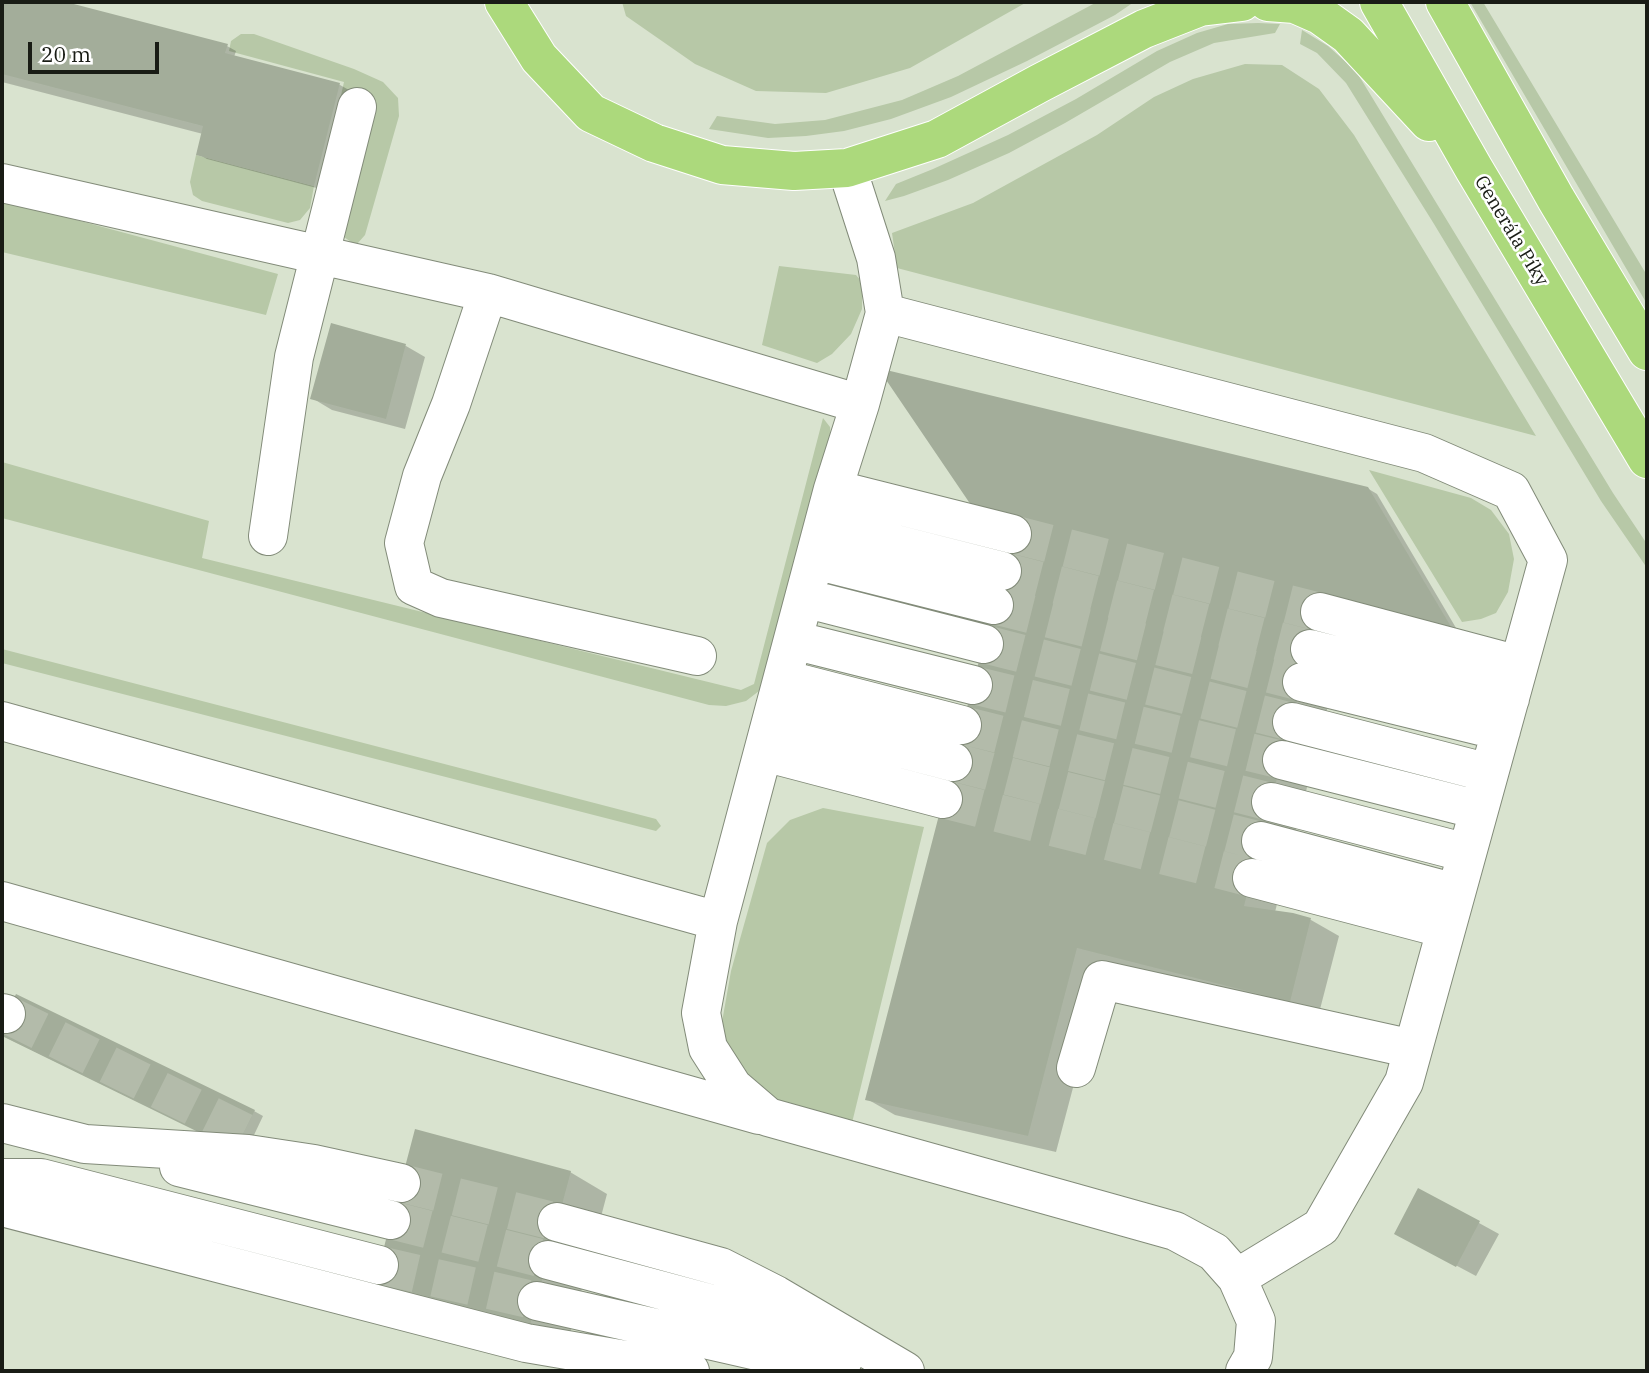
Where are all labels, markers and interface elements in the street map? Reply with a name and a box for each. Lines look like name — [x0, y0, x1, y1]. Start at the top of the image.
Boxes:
scale bar — [32, 28, 163, 72]
text: 20 m — [41, 40, 91, 68]
street label: Generála Píky — [1469, 172, 1553, 290]

